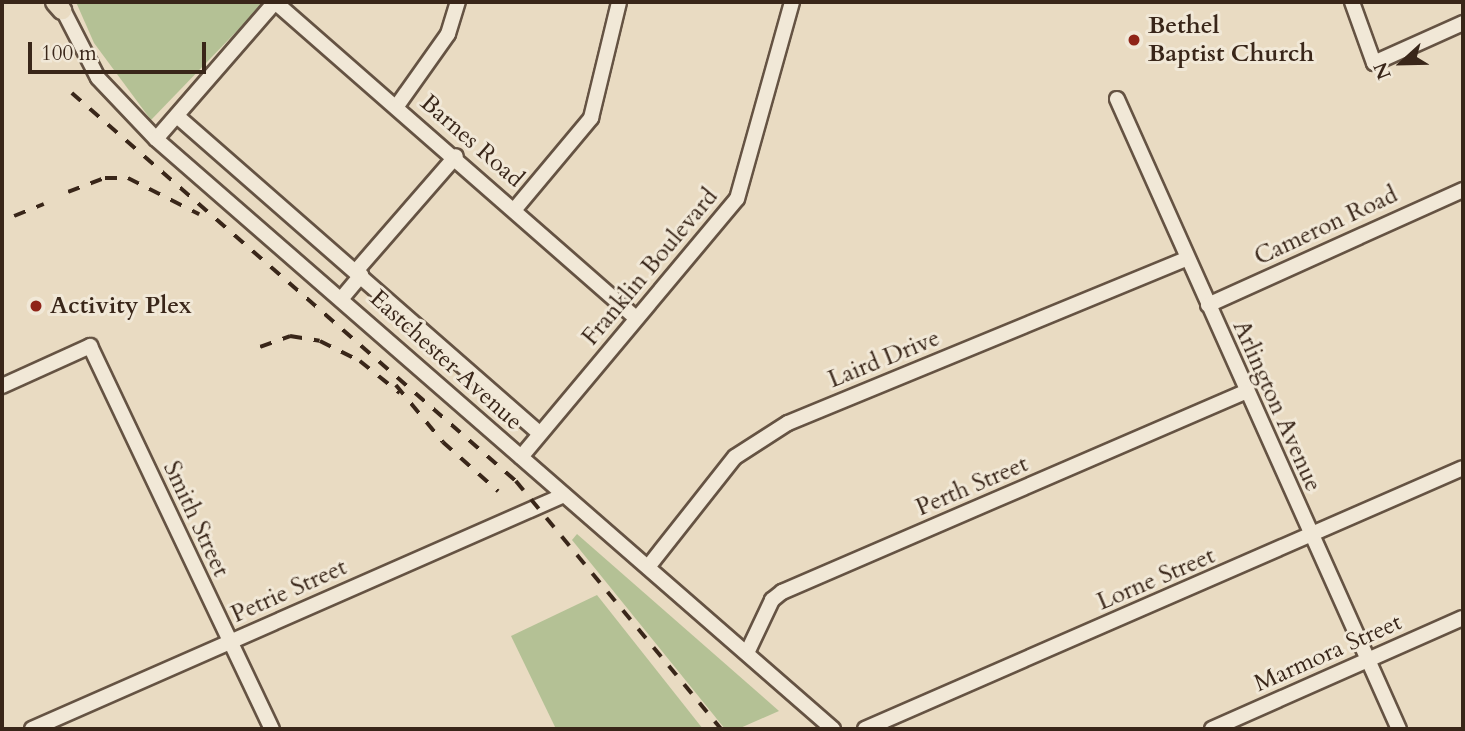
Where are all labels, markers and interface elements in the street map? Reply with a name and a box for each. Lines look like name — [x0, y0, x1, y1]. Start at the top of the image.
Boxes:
place label: Bethel Baptist Church — [1148, 12, 1314, 68]
scale bar — [32, 28, 210, 72]
north arrow — [1367, 28, 1437, 98]
marker: Bethel Baptist Church — [1126, 32, 1142, 48]
text: 100 m — [41, 39, 97, 68]
text: N — [1367, 58, 1398, 83]
street label: Barnes Road — [415, 88, 529, 194]
street label: Cameron Road — [1250, 180, 1402, 272]
street label: Franklin Boulevard — [576, 183, 724, 351]
street label: Eastchester Avenue — [364, 284, 528, 436]
place label: Activity Plex — [50, 292, 192, 320]
marker: Activity Plex — [28, 298, 44, 314]
street label: Arlington Avenue — [1226, 316, 1328, 496]
street label: Laird Drive — [824, 324, 944, 394]
street label: Perth Street — [912, 450, 1032, 522]
street label: Smith Street — [157, 457, 235, 581]
street label: Lorne Street — [1093, 541, 1219, 617]
street label: Petrie Street — [227, 553, 351, 629]
street label: Marmora Street — [1250, 608, 1406, 698]

